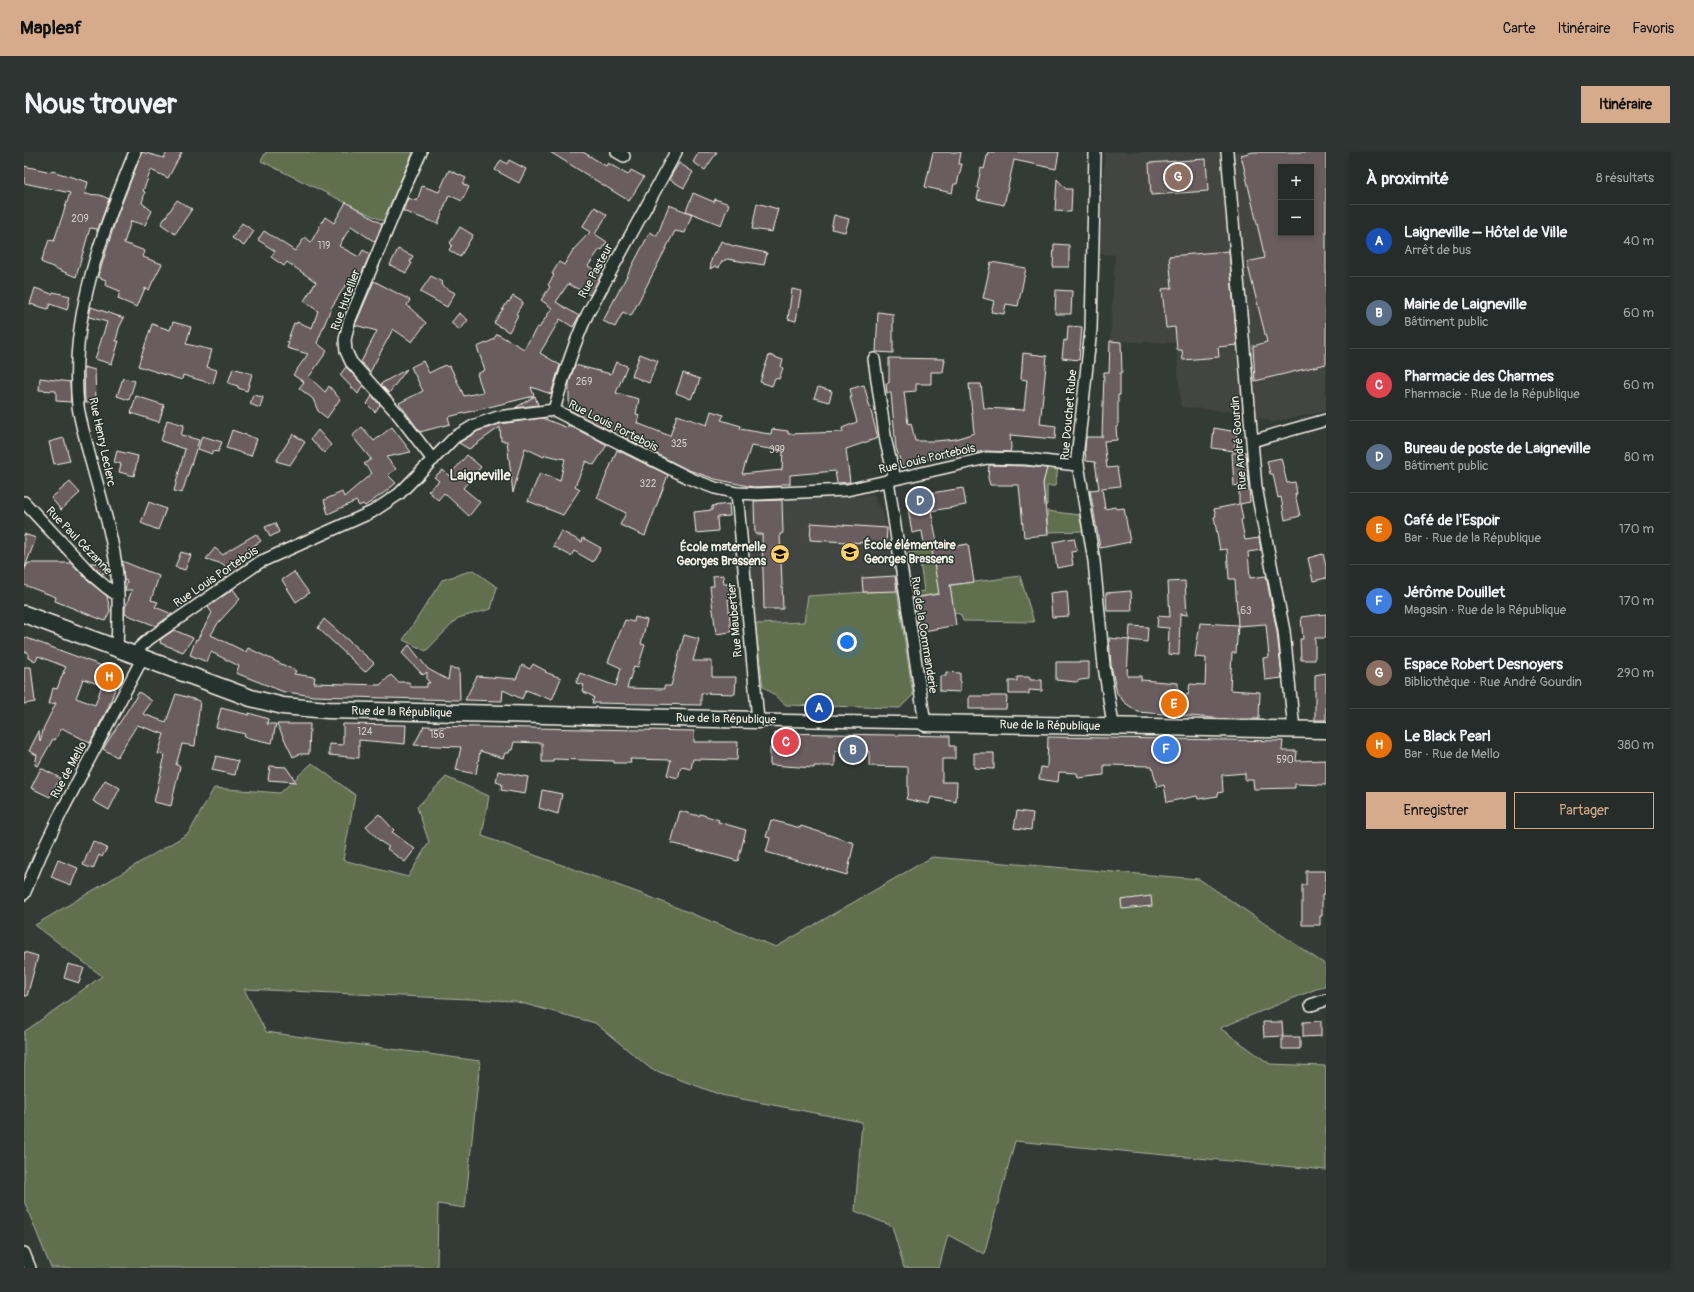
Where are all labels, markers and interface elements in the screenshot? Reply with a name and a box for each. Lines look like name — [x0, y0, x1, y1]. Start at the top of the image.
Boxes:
text: Mapleaf — [20, 16, 82, 40]
text: Carte — [1503, 20, 1535, 37]
text: Itinéraire — [1557, 20, 1610, 37]
text: Favoris — [1632, 20, 1674, 37]
button: Itinéraire — [1581, 86, 1670, 123]
text: Nous trouver — [24, 87, 177, 122]
pin: G — [1165, 162, 1191, 192]
map controls — [1278, 164, 1314, 236]
button: + — [1278, 164, 1314, 200]
text: À proximité — [1366, 168, 1449, 189]
text: 8 résultats — [1596, 170, 1654, 186]
button: − — [1278, 200, 1314, 236]
house number: 209 — [71, 213, 89, 225]
text: Laigneville – Hôtel de Ville — [1404, 223, 1567, 242]
text: A — [1375, 233, 1383, 249]
text: 40 m — [1623, 233, 1654, 249]
house number: 119 — [318, 240, 330, 252]
street label: Rue Pasteur — [575, 241, 617, 301]
text: Arrêt de bus — [1404, 242, 1471, 258]
street label: Rue Hutellier — [328, 267, 364, 333]
text: Mairie de Laigneville — [1404, 295, 1527, 314]
text: B — [1375, 305, 1383, 321]
text: 60 m — [1623, 305, 1654, 321]
text: Bâtiment public — [1404, 314, 1489, 330]
text: Pharmacie des Charmes — [1404, 367, 1554, 386]
street label: Rue Douchet Rube — [1058, 369, 1080, 461]
house number: 269 — [576, 376, 592, 388]
text: C — [1375, 377, 1383, 393]
text: 60 m — [1623, 377, 1654, 393]
text: Pharmacie · Rue de la République — [1404, 386, 1580, 402]
street label: Rue André Gourdin — [1227, 395, 1251, 491]
street label: Rue Henry Leclerc — [85, 396, 119, 488]
street label: Rue Louis Portebois — [566, 397, 661, 455]
house number: 325 — [671, 438, 687, 450]
text: Bureau de poste de Laigneville — [1404, 439, 1590, 458]
street label: Rue Louis Portebois — [877, 440, 977, 477]
house number: 399 — [769, 444, 785, 456]
text: D — [1375, 449, 1383, 465]
text: 80 m — [1624, 449, 1654, 465]
text: Bâtiment public — [1404, 458, 1489, 474]
district label: Laigneville — [449, 467, 512, 484]
house number: 322 — [640, 478, 657, 490]
pin: D — [907, 486, 933, 516]
street label: Rue Paul Cézanne — [43, 504, 115, 578]
text: Café de l'Espoir — [1404, 511, 1500, 530]
text: E — [1376, 521, 1382, 537]
text: 170 m — [1619, 521, 1654, 537]
text: Bar · Rue de la République — [1404, 530, 1541, 546]
place label: École élémentaire Georges Brassens — [864, 537, 957, 567]
place label: École maternelle Georges Brassens — [677, 539, 767, 569]
school or university icon: École élémentaire Georges Brassens — [839, 541, 861, 563]
street label: Rue Louis Portebois — [171, 543, 262, 611]
school or university icon: École maternelle Georges Brassens — [769, 543, 791, 565]
street label: Rue de la Commanderie — [907, 575, 941, 695]
street label: Rue Maubertier — [724, 581, 746, 658]
text: Jérôme Douillet — [1404, 583, 1505, 602]
text: F — [1375, 593, 1383, 609]
text: 170 m — [1619, 593, 1654, 609]
text: Magasin · Rue de la République — [1404, 602, 1566, 618]
house number: 63 — [1240, 605, 1252, 617]
your location — [837, 632, 857, 652]
text: Espace Robert Desnoyers — [1404, 655, 1563, 674]
pin: H — [96, 662, 122, 692]
text: G — [1375, 665, 1383, 681]
text: 290 m — [1617, 665, 1654, 681]
text: Bibliothèque · Rue André Gourdin — [1404, 674, 1582, 690]
pin: E — [1161, 689, 1187, 719]
pin: A — [806, 693, 832, 723]
street label: Rue de la République — [351, 703, 452, 720]
street label: Rue de la République — [676, 711, 776, 727]
street label: Rue de la République — [1000, 717, 1101, 734]
house number: 124 — [357, 726, 373, 738]
pin: C — [773, 727, 799, 757]
text: Le Black Pearl — [1404, 727, 1491, 746]
house number: 156 — [429, 729, 445, 741]
pin: F — [1153, 734, 1179, 764]
pin: B — [840, 735, 866, 765]
text: H — [1375, 737, 1383, 753]
text: 380 m — [1617, 737, 1654, 753]
street label: Rue de Mello — [48, 738, 91, 801]
text: Bar · Rue de Mello — [1404, 746, 1500, 762]
house number: 590 — [1276, 754, 1294, 766]
button: Enregistrer — [1366, 792, 1506, 829]
button: Partager — [1514, 792, 1654, 829]

